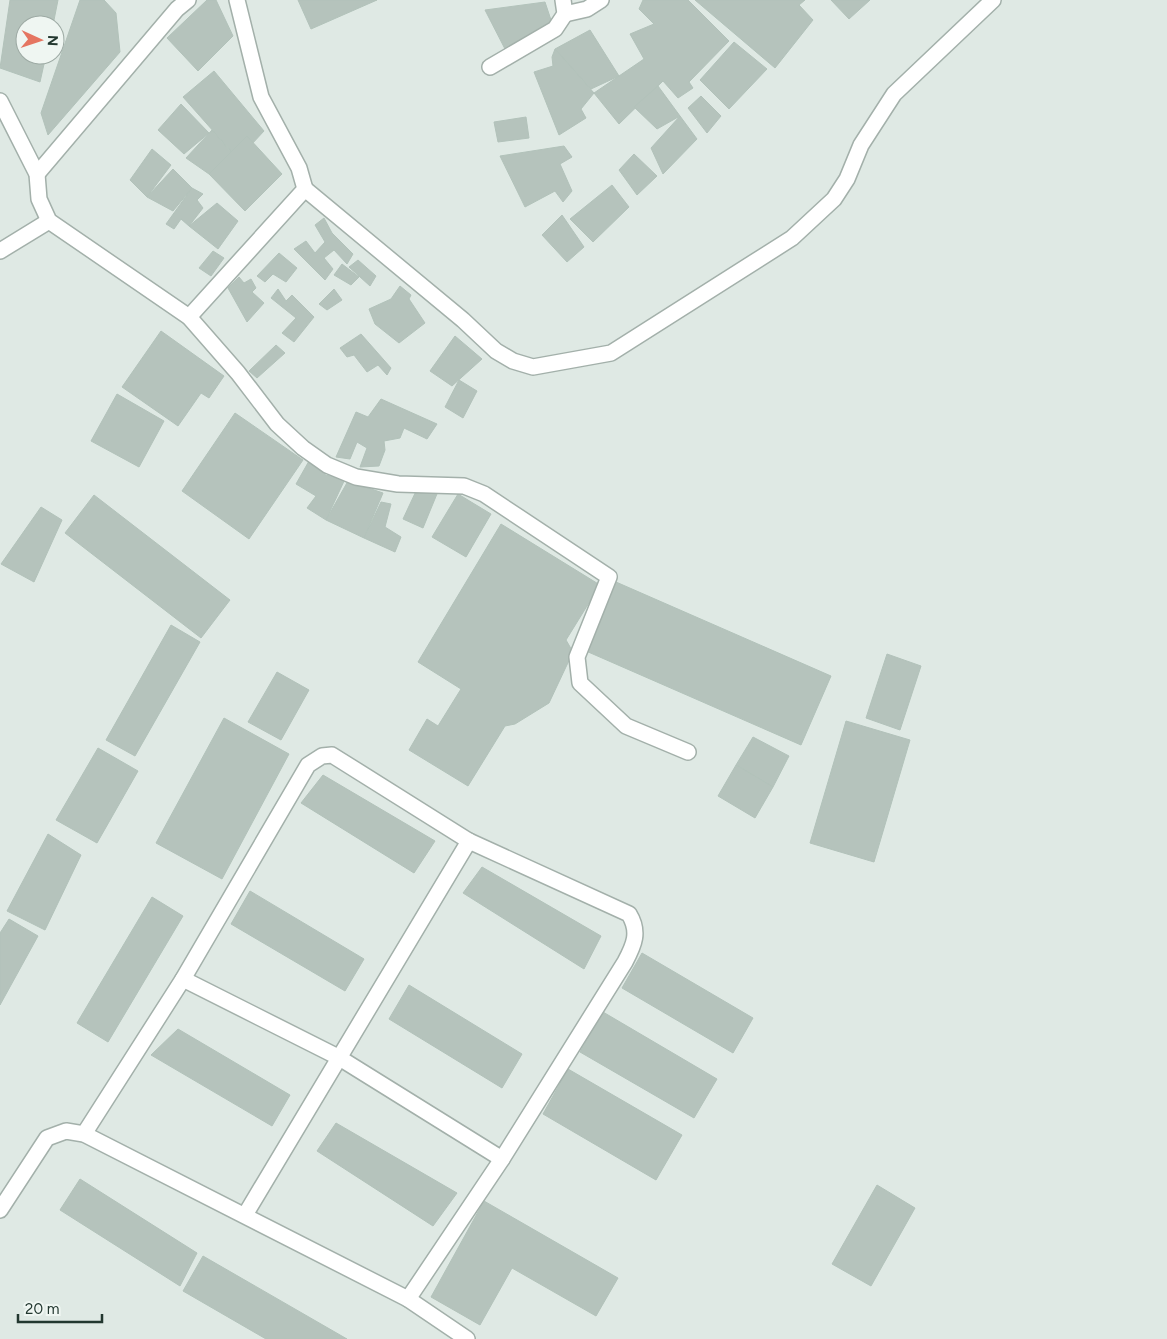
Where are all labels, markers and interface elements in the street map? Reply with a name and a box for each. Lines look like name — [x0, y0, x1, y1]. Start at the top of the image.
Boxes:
north arrow — [15, 15, 65, 65]
text: N — [44, 35, 61, 47]
scale bar — [18, 1292, 101, 1324]
text: 20 m — [25, 1300, 59, 1318]

